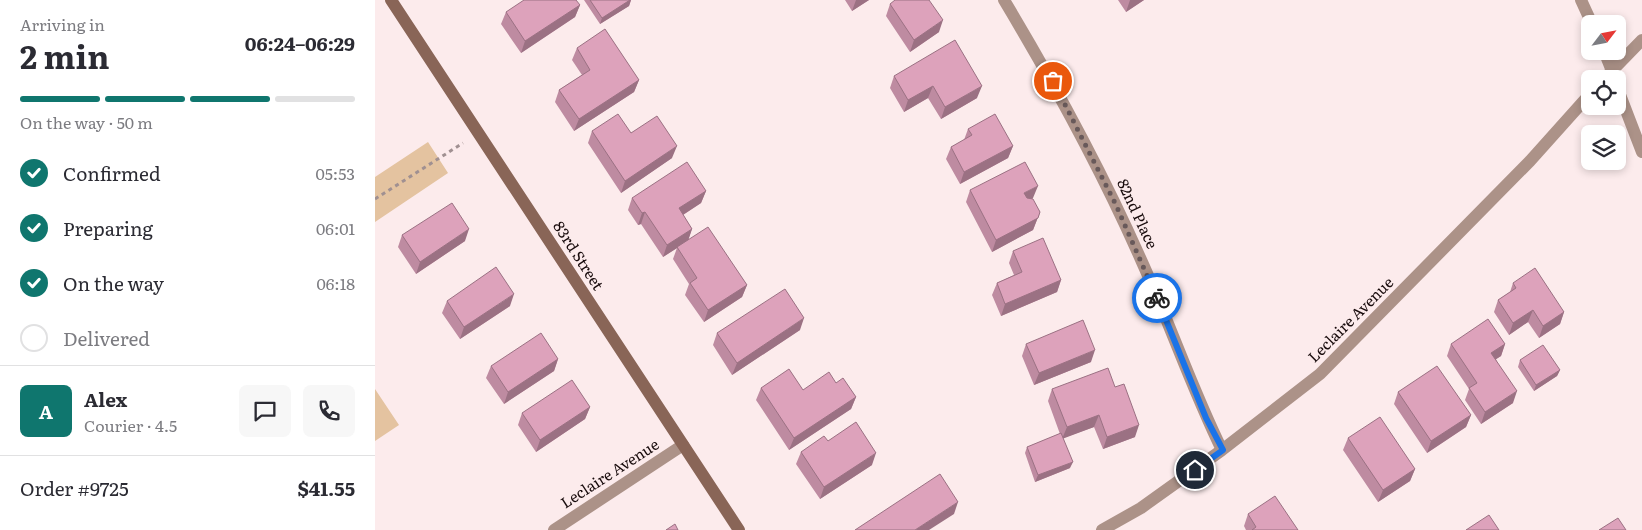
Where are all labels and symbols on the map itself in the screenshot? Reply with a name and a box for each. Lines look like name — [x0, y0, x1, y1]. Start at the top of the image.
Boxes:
north arrow — [1581, 15, 1626, 60]
pin — [1032, 60, 1074, 102]
street label: 82nd Place — [1112, 175, 1165, 252]
street label: 83rd Street — [548, 216, 610, 294]
street label: Leclaire Avenue — [1302, 271, 1398, 367]
courier — [1132, 273, 1182, 323]
street label: Leclaire Avenue — [555, 432, 663, 513]
pin — [1174, 449, 1216, 491]

